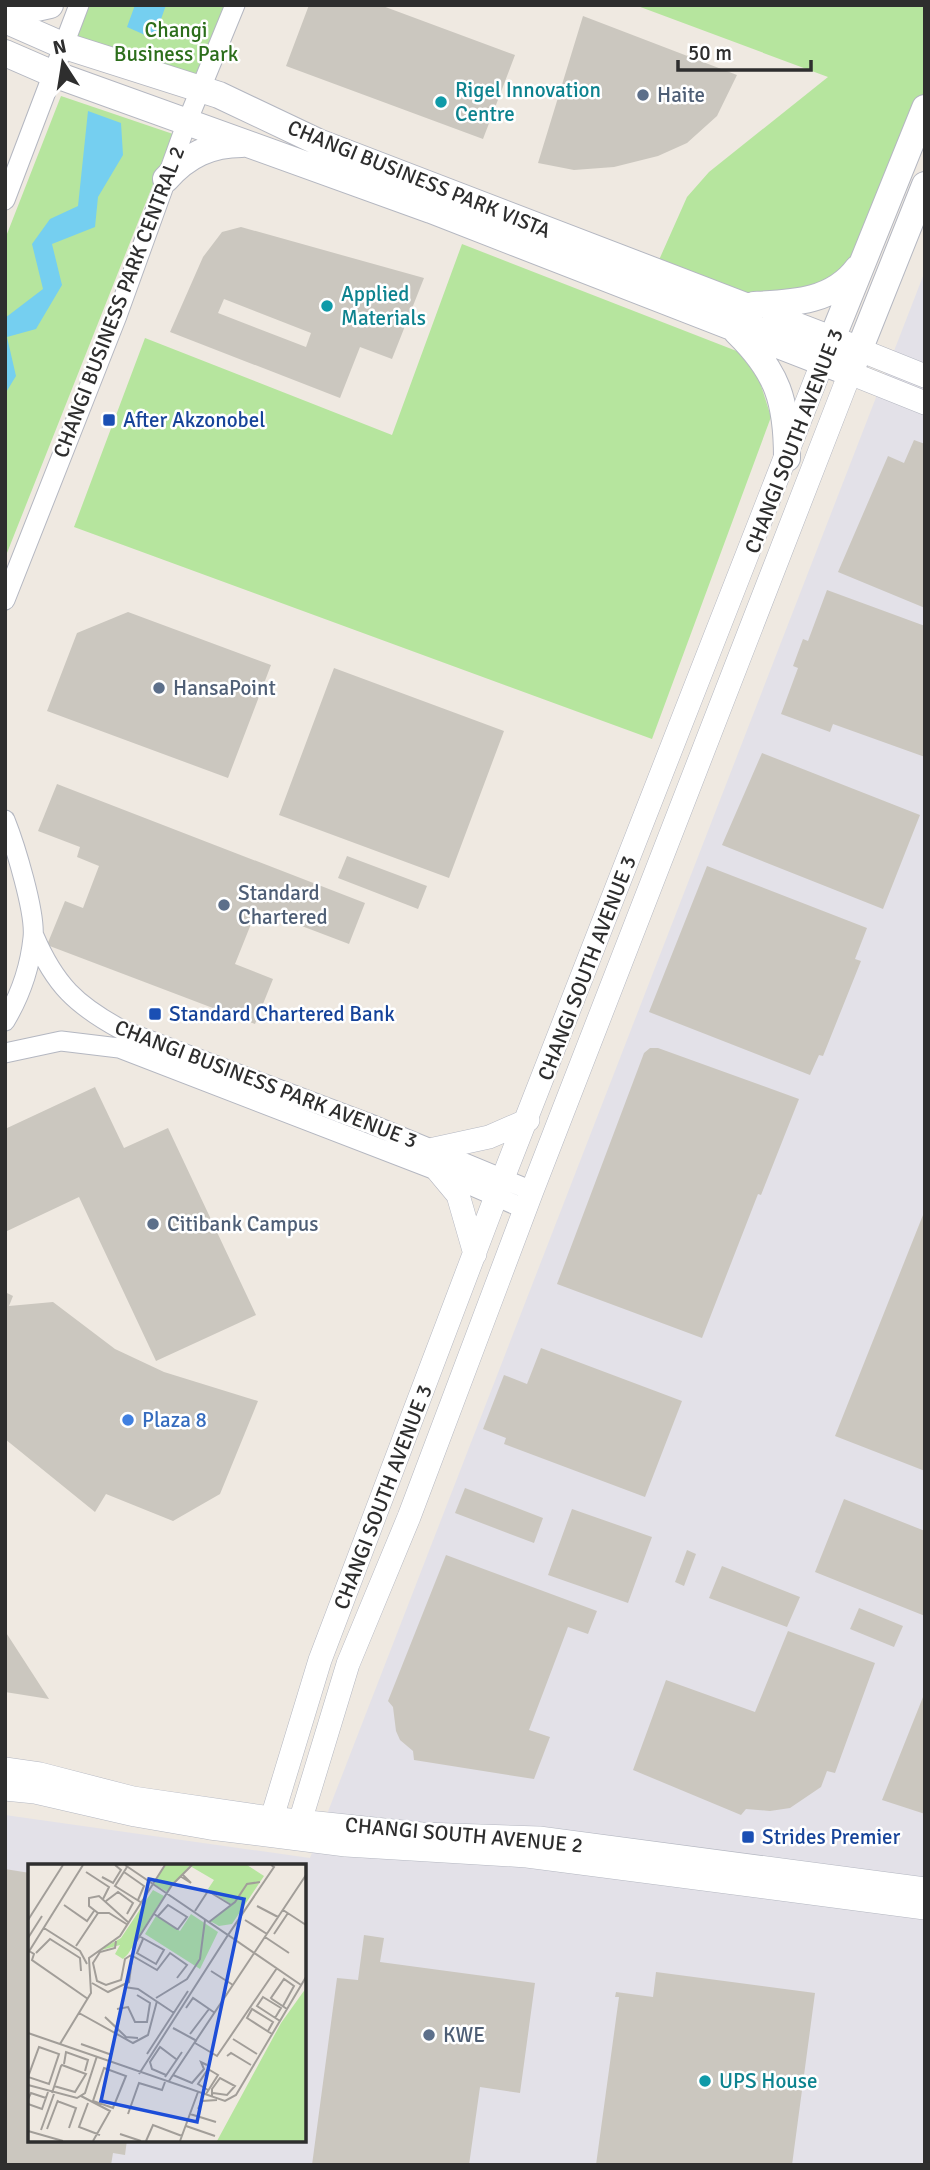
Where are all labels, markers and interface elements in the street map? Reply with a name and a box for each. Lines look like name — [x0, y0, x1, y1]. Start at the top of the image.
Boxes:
park label: Changi Business Park — [114, 17, 239, 67]
north arrow — [28, 28, 98, 98]
scale bar — [678, 28, 811, 72]
text: N — [51, 34, 69, 60]
text: 50 m — [688, 40, 732, 66]
place label: Rigel Innovation Centre — [455, 77, 601, 127]
place label: Haite — [657, 82, 705, 108]
marker: Haite — [635, 87, 651, 103]
marker: Rigel Innovation Centre — [433, 94, 449, 110]
street label: CHANGI BUSINESS PARK VISTA — [284, 114, 554, 244]
street label: CHANGI BUSINESS PARK CENTRAL 2 — [47, 143, 191, 461]
place label: Applied Materials — [341, 281, 426, 331]
marker: Applied Materials — [319, 298, 335, 314]
street label: CHANGI SOUTH AVENUE 3 — [739, 325, 849, 557]
place label: After Akzonobel — [123, 407, 265, 433]
marker: After Akzonobel — [101, 412, 117, 428]
place label: HansaPoint — [173, 675, 276, 701]
marker: HansaPoint — [151, 680, 167, 696]
street label: CHANGI SOUTH AVENUE 3 — [532, 852, 642, 1084]
place label: Standard Chartered — [238, 880, 328, 930]
marker: Standard Chartered — [216, 897, 232, 913]
place label: Standard Chartered Bank — [169, 1001, 395, 1027]
marker: Standard Chartered Bank — [147, 1006, 163, 1022]
street label: CHANGI BUSINESS PARK AVENUE 3 — [111, 1014, 421, 1154]
place label: Citibank Campus — [167, 1211, 319, 1237]
marker: Citibank Campus — [145, 1216, 161, 1232]
street label: CHANGI SOUTH AVENUE 3 — [328, 1381, 438, 1613]
place label: Plaza 8 — [142, 1407, 207, 1433]
marker: Plaza 8 — [120, 1412, 136, 1428]
street label: CHANGI SOUTH AVENUE 2 — [344, 1812, 584, 1858]
place label: Strides Premier — [762, 1824, 901, 1850]
marker: Strides Premier — [740, 1829, 756, 1845]
inset map — [28, 1864, 306, 2142]
place label: KWE — [443, 2022, 485, 2048]
marker: KWE — [421, 2027, 437, 2043]
place label: UPS House — [719, 2068, 818, 2094]
marker: UPS House — [697, 2073, 713, 2089]

